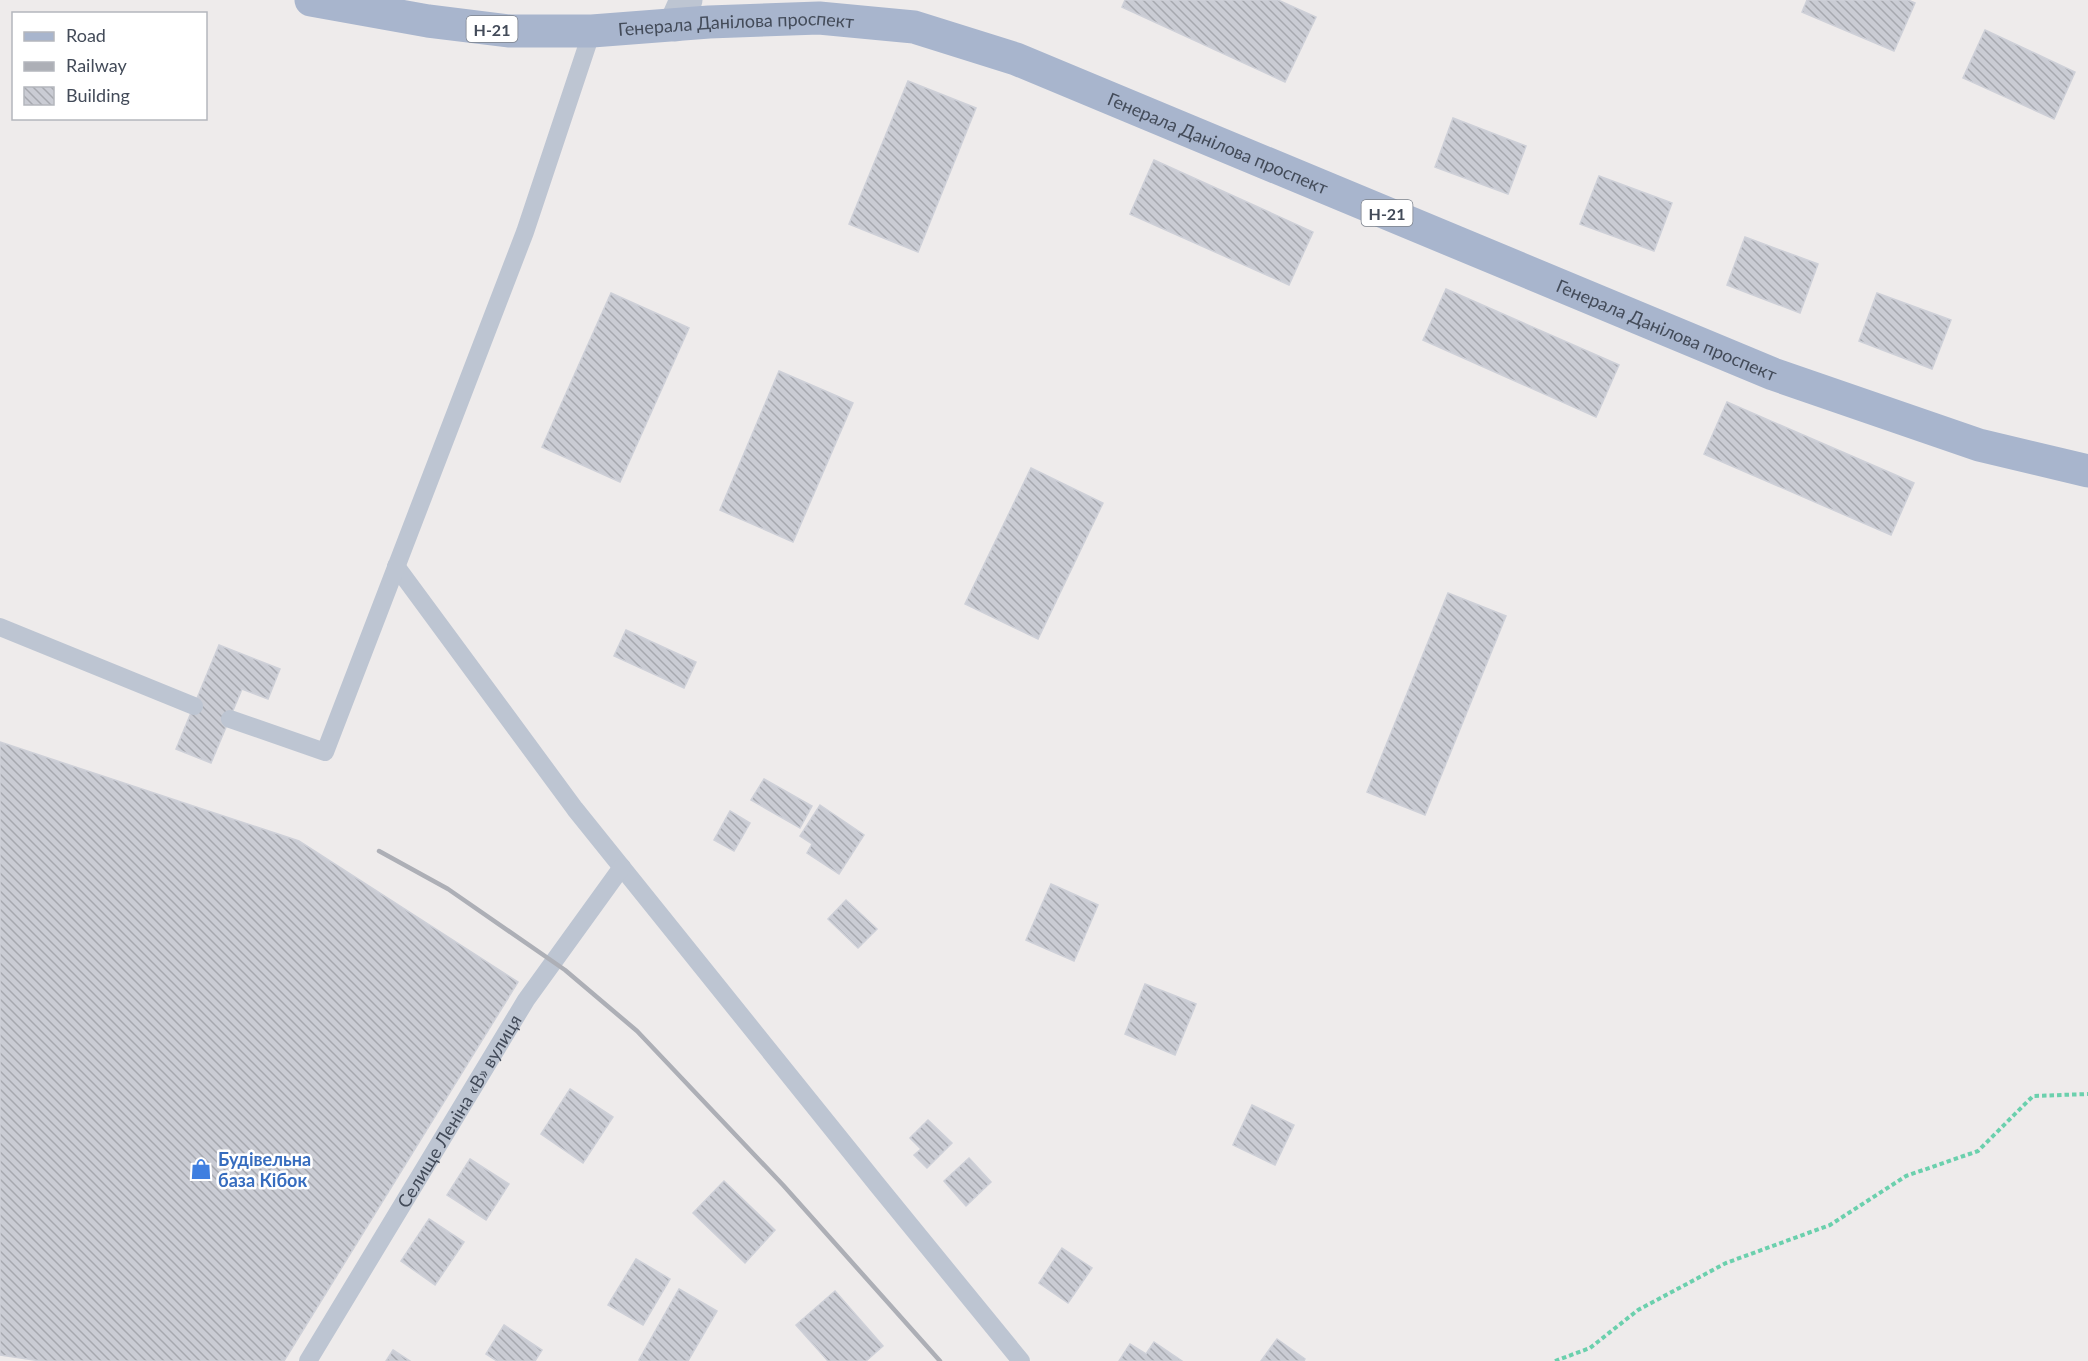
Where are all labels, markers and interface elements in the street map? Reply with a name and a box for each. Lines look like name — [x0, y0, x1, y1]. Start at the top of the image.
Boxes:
street label: Генерала Данілова проспект — [617, 7, 855, 40]
legend — [12, 12, 207, 120]
road number: Н-21 — [466, 16, 518, 42]
text: Road — [66, 24, 106, 46]
text: Railway — [66, 54, 127, 76]
text: Building — [66, 84, 130, 106]
street label: Генерала Данілова проспект — [1104, 87, 1332, 199]
road number: Н-21 — [1362, 200, 1412, 226]
street label: Генерала Данілова проспект — [1553, 274, 1780, 385]
street label: Селище Леніна «В» вулиця — [392, 1010, 526, 1212]
place label: Будівельна база Кібок — [218, 1148, 311, 1191]
shop icon: Будівельна база Кібок — [189, 1157, 213, 1181]

